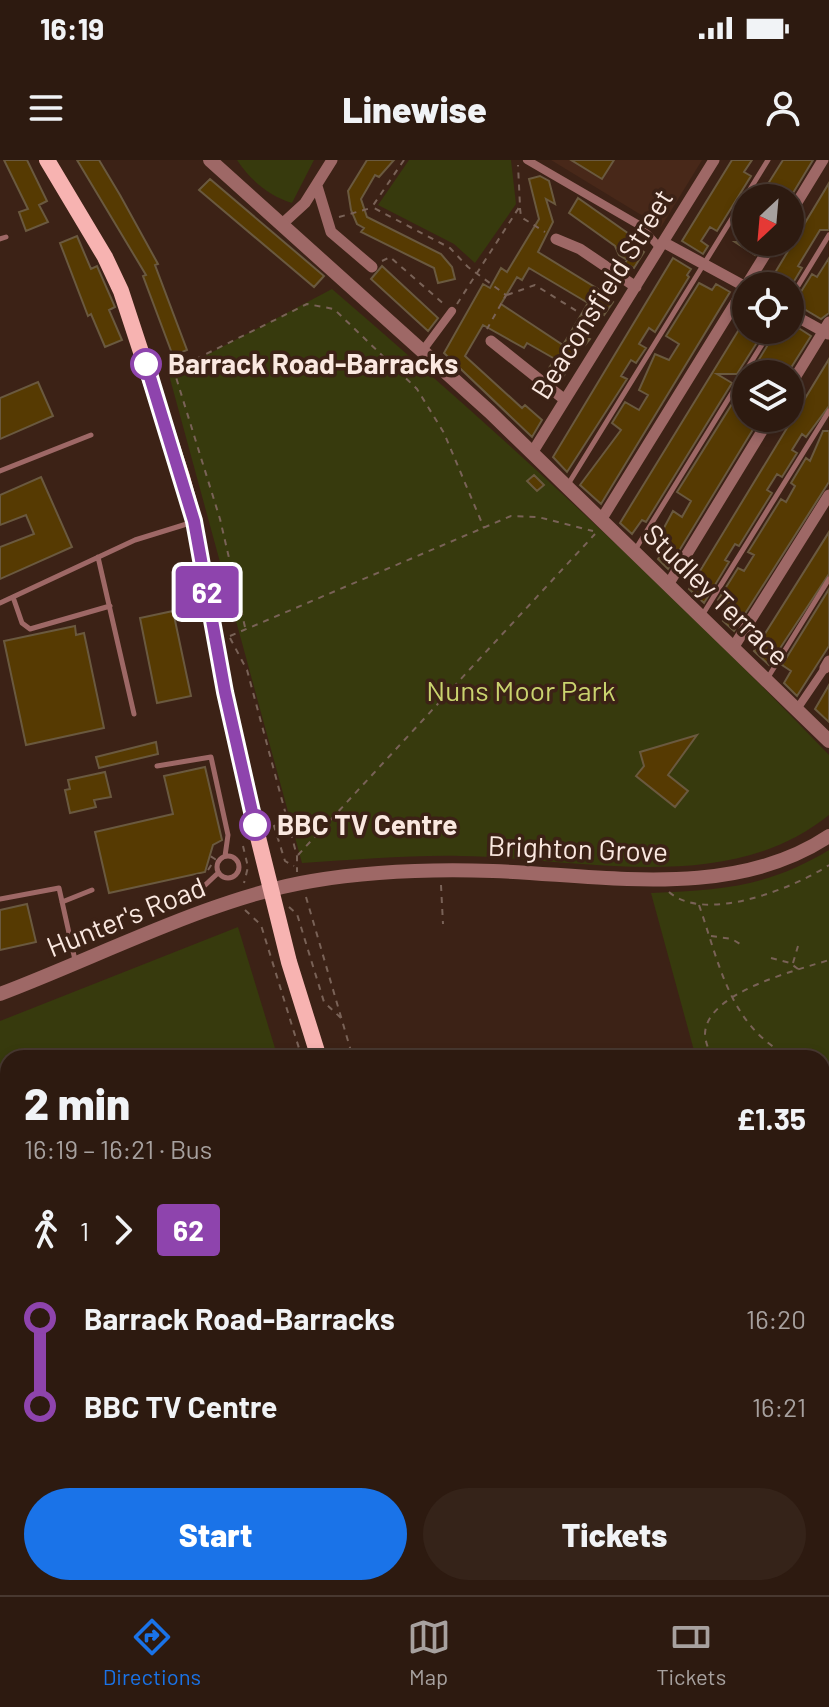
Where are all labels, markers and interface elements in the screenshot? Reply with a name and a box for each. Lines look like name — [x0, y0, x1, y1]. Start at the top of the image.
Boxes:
text: 16:19 — [40, 10, 104, 46]
icon: menu — [24, 86, 68, 130]
icon: person — [761, 86, 805, 130]
text: Linewise — [342, 87, 487, 130]
street label: Beaconsfield Street — [523, 182, 679, 405]
north arrow — [732, 184, 804, 256]
map controls — [732, 184, 804, 432]
button: locate — [732, 272, 804, 344]
place label: Barrack Road-Barracks — [168, 346, 458, 380]
marker: Barrack Road-Barracks — [131, 349, 161, 379]
button: layers — [732, 360, 804, 432]
street label: Studley Terrace — [637, 516, 797, 672]
line badge: 62 — [171, 566, 243, 618]
text: 62 — [192, 575, 222, 609]
park label: Nuns Moor Park — [426, 673, 616, 707]
place label: BBC TV Centre — [277, 807, 458, 841]
marker: BBC TV Centre — [240, 810, 270, 840]
street label: Brighton Grove — [487, 828, 669, 868]
street label: Hunter's Road — [41, 869, 210, 963]
text: 2 min — [24, 1076, 130, 1129]
text: £1.35 — [737, 1100, 806, 1136]
text: 16:19 – 16:21 · Bus — [24, 1133, 212, 1164]
icon: walk — [24, 1208, 68, 1252]
icon: forward — [101, 1208, 145, 1252]
text: 62 — [173, 1213, 204, 1247]
text: 1 — [80, 1215, 89, 1246]
text: Barrack Road-Barracks — [84, 1300, 395, 1336]
text: 16:20 — [746, 1303, 806, 1334]
text: BBC TV Centre — [84, 1388, 278, 1424]
text: 16:21 — [752, 1391, 806, 1422]
button: Start — [24, 1488, 407, 1580]
button: Tickets — [423, 1488, 806, 1580]
tab: Directions — [103, 1615, 201, 1689]
tab: Map — [407, 1615, 451, 1689]
tab: Tickets — [656, 1615, 726, 1689]

